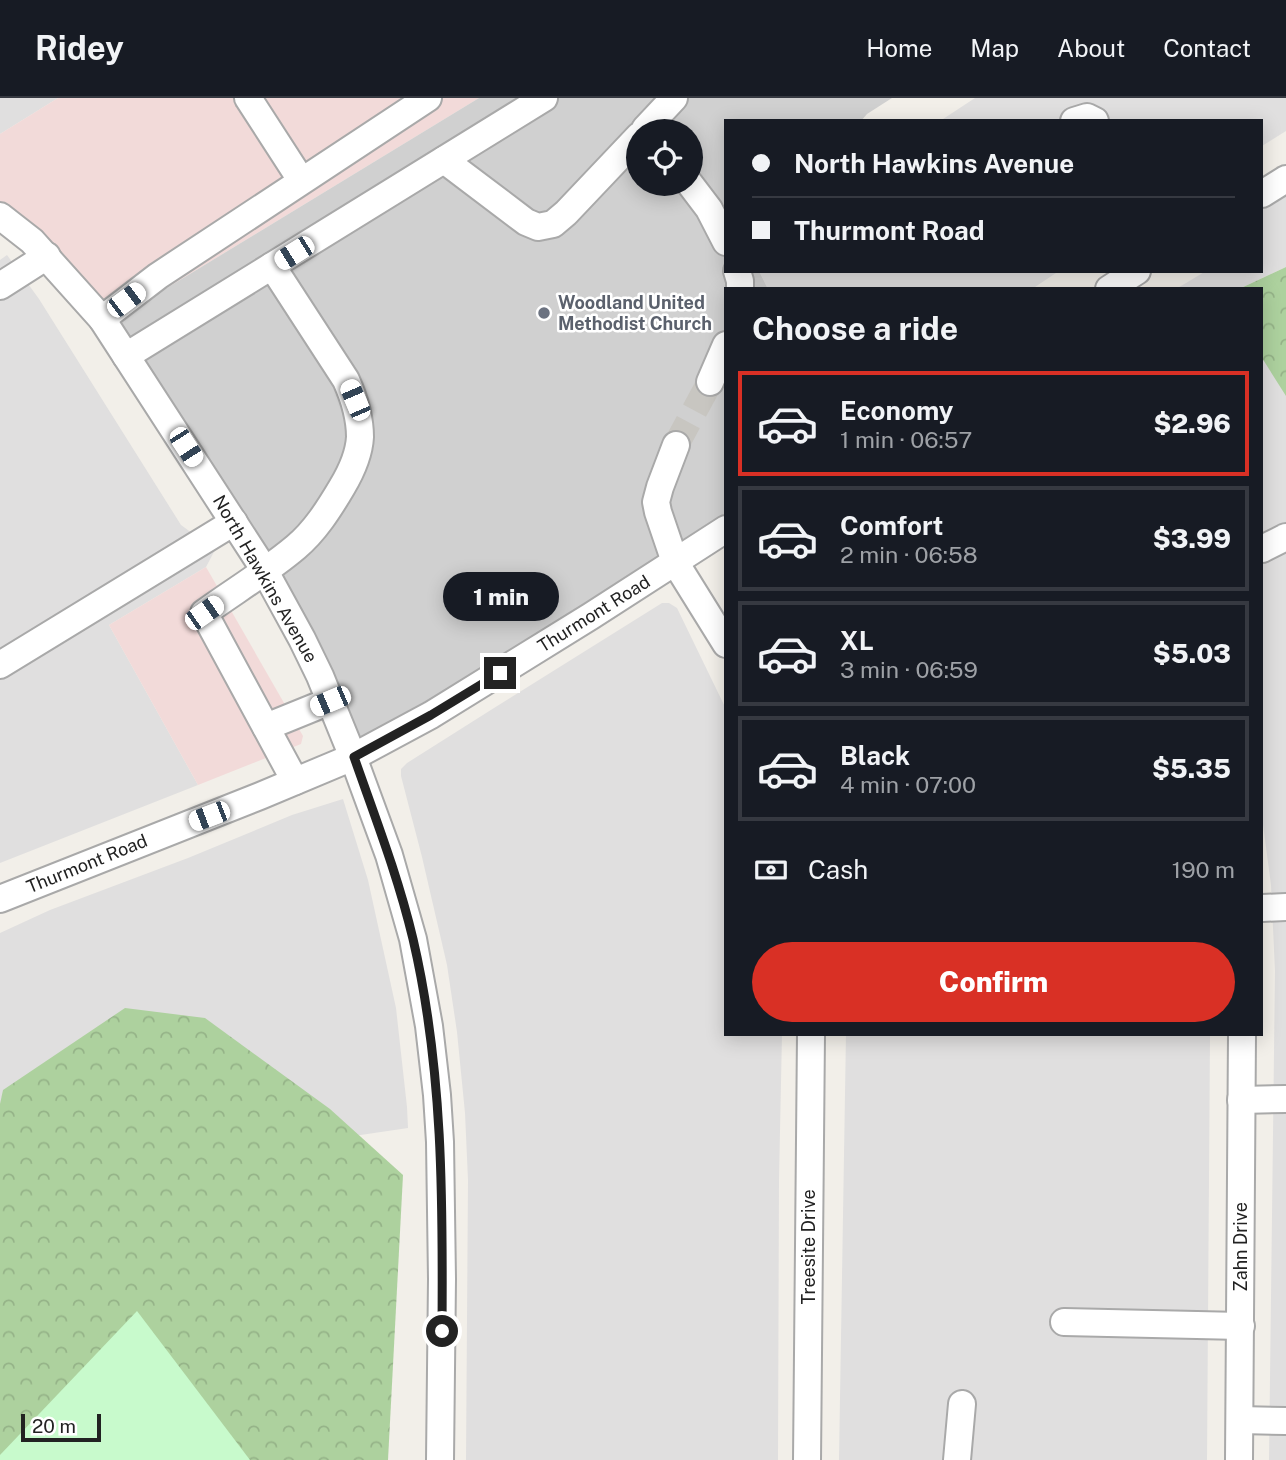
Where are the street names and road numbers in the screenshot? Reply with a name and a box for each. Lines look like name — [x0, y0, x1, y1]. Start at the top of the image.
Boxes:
street label: North Hawkins Avenue — [209, 491, 322, 666]
street label: Thurmont Road — [534, 571, 654, 657]
street label: Thurmont Road — [23, 830, 150, 897]
street label: Treesite Drive — [798, 1189, 819, 1305]
street label: Zahn Drive — [1230, 1202, 1251, 1292]

